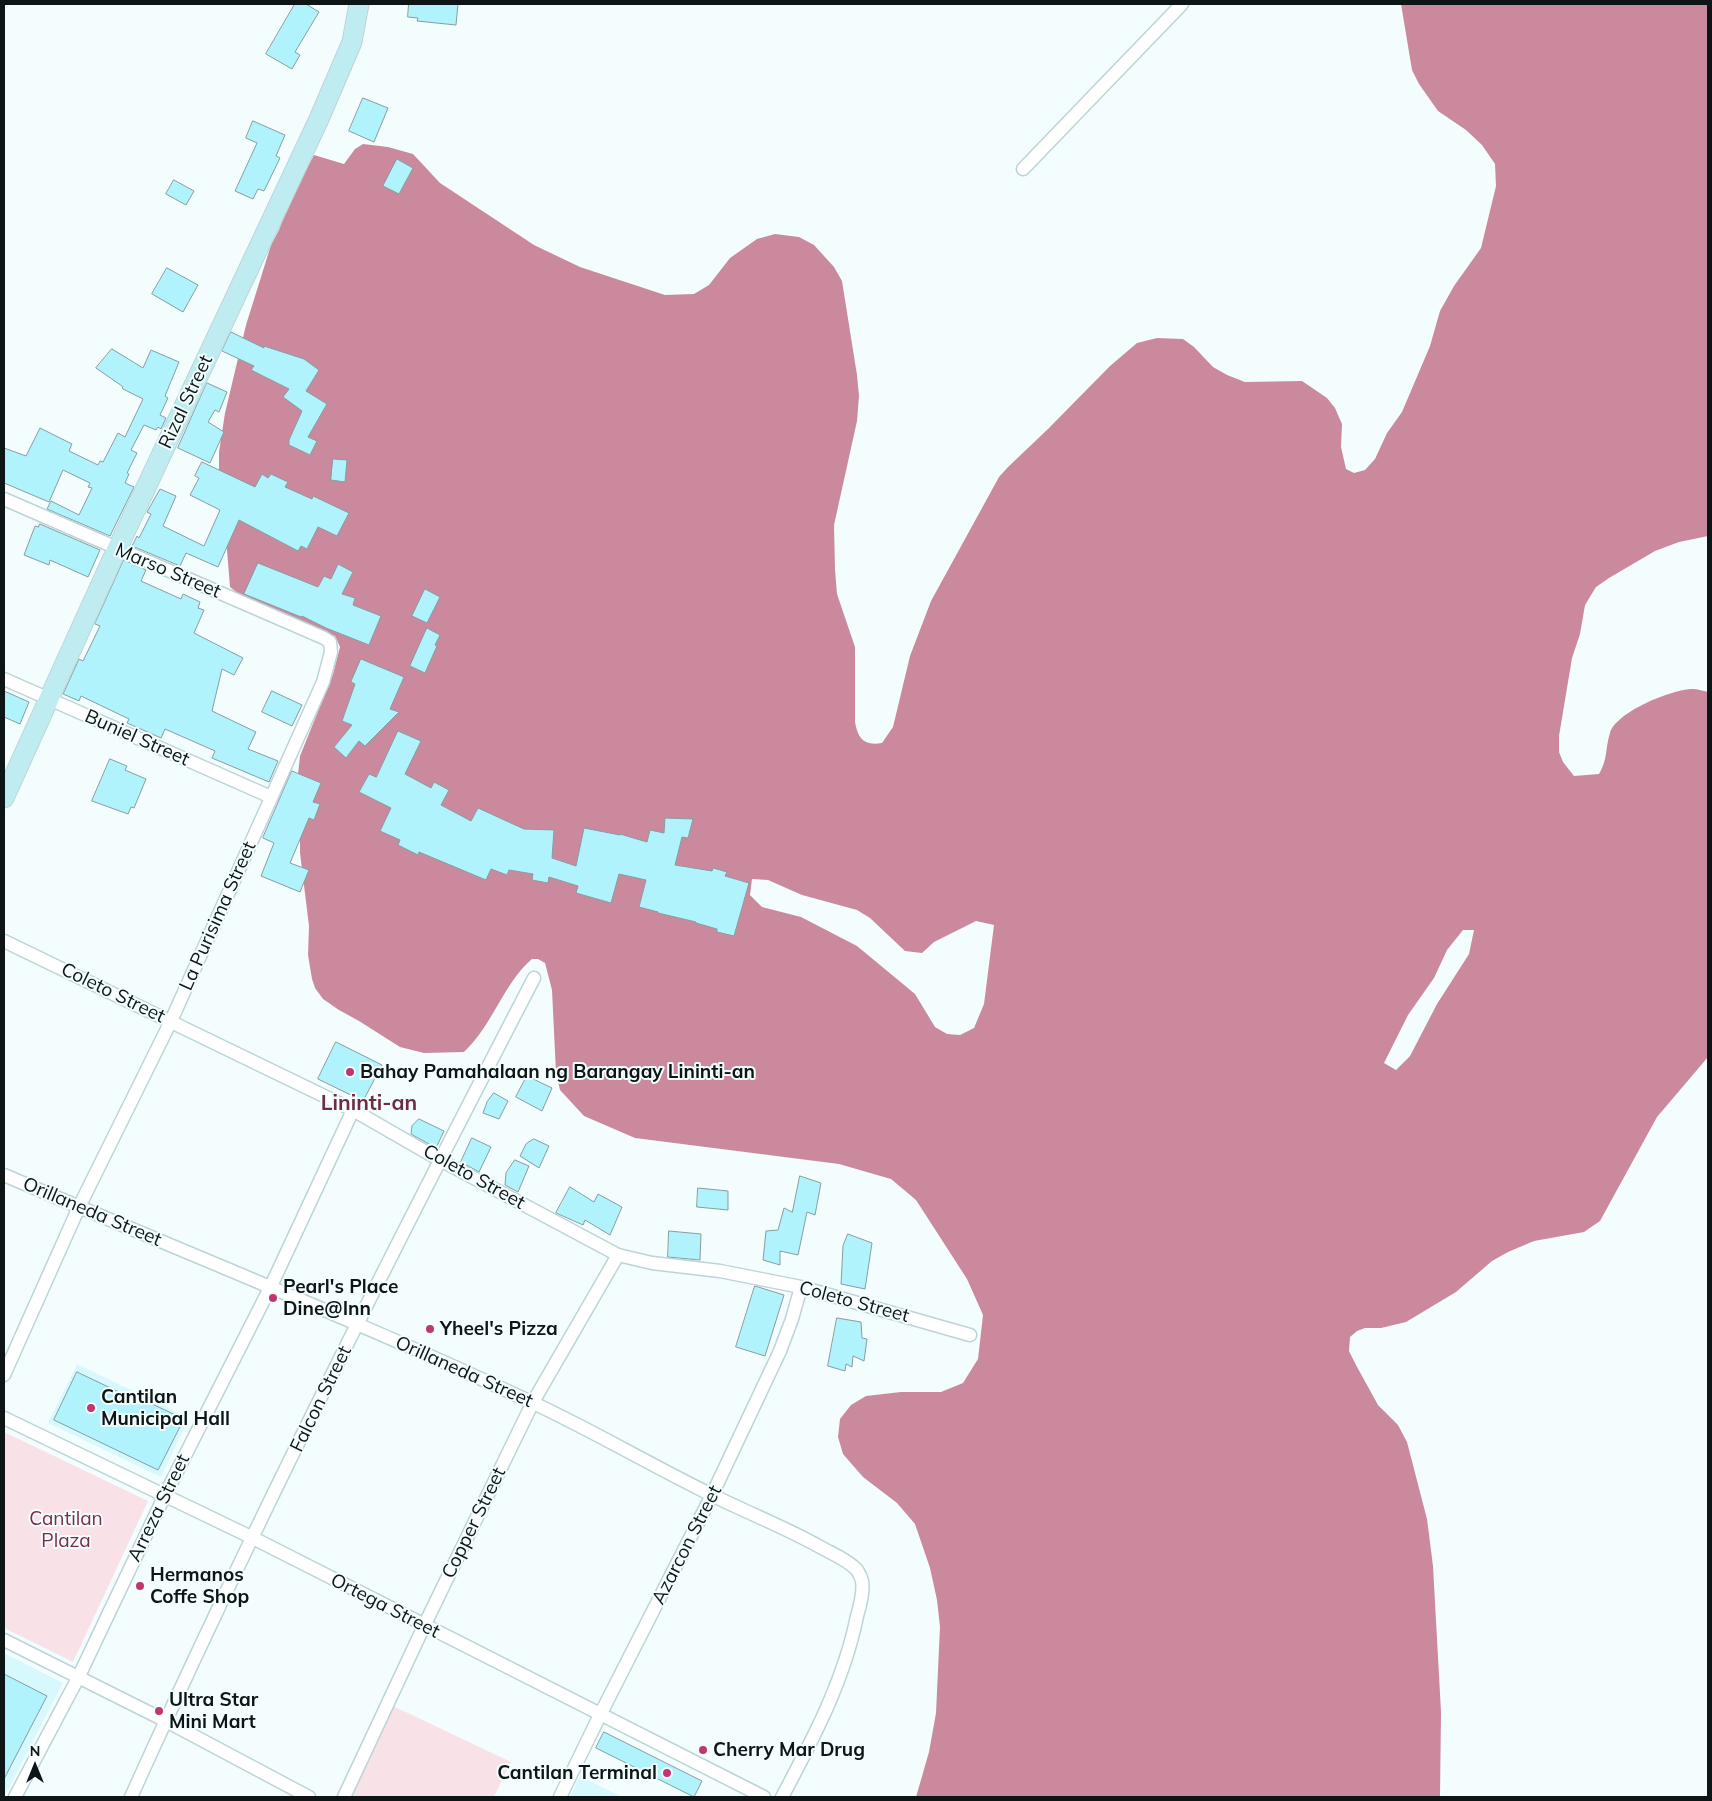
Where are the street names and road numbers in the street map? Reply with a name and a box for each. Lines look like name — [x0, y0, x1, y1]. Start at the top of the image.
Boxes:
street label: Rizal Street — [154, 351, 218, 453]
street label: Marso Street — [112, 539, 224, 603]
street label: Buniel Street — [81, 705, 193, 771]
street label: La Purisima Street — [175, 838, 261, 994]
street label: Coleto Street — [57, 958, 169, 1028]
street label: Coleto Street — [419, 1140, 529, 1214]
street label: Orillaneda Street — [19, 1173, 165, 1251]
street label: Coleto Street — [797, 1276, 911, 1328]
street label: Orillaneda Street — [392, 1331, 536, 1413]
street label: Falcon Street — [286, 1342, 356, 1456]
street label: Arreza Street — [123, 1451, 195, 1565]
street label: Copper Street — [437, 1464, 511, 1582]
street label: Azarcon Street — [647, 1482, 727, 1608]
street label: Ortega Street — [327, 1569, 443, 1643]

